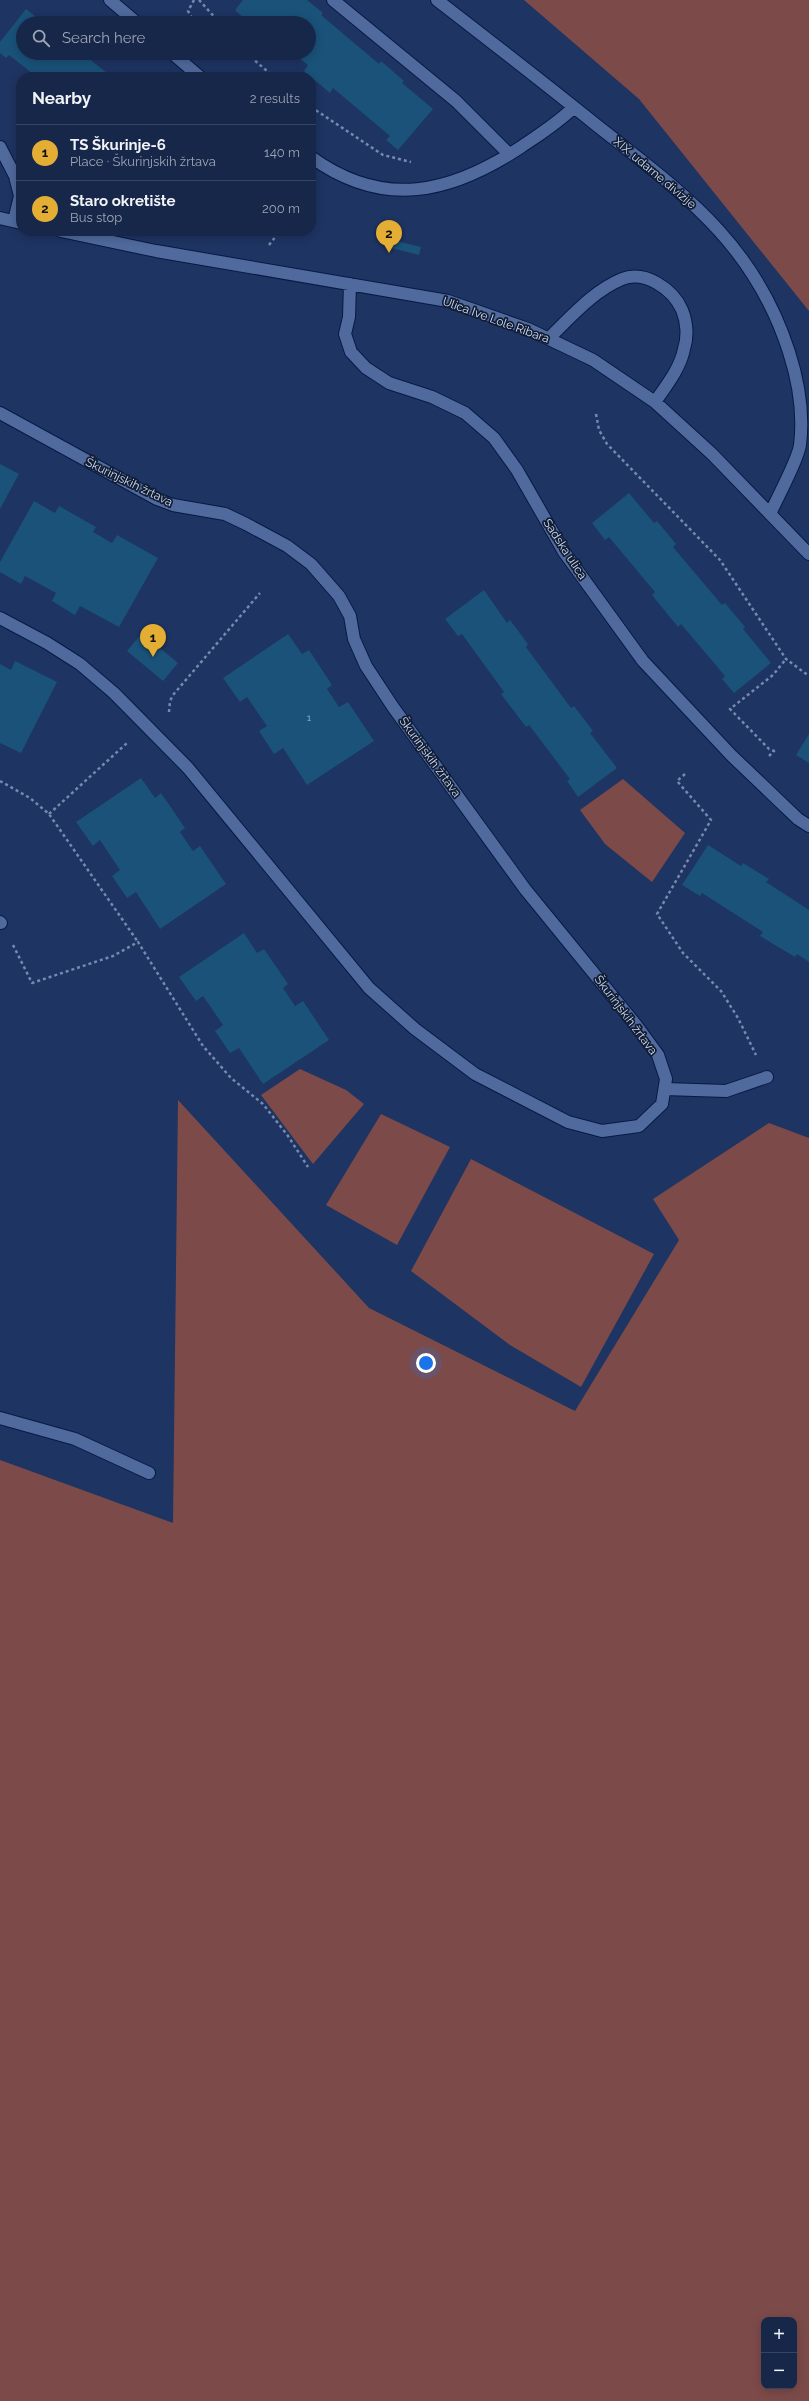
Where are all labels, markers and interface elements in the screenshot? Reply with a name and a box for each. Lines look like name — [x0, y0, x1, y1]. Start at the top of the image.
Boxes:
search box — [16, 16, 316, 60]
icon: search — [30, 27, 52, 49]
text: Search here — [62, 29, 145, 47]
text: Nearby — [32, 88, 91, 108]
text: 2 results — [250, 91, 300, 106]
street label: XIX. udarne divizije — [611, 134, 699, 212]
text: TS Škurinje-6 — [70, 136, 166, 154]
text: 1 — [42, 145, 48, 160]
text: 140 m — [264, 145, 300, 160]
text: Place · Škurinjskih žrtava — [70, 154, 216, 169]
text: Staro okretište — [70, 192, 175, 210]
text: 2 — [41, 201, 49, 216]
text: 200 m — [262, 201, 300, 216]
text: Bus stop — [70, 210, 122, 225]
pin: 2 — [376, 220, 402, 253]
street label: Ulica Ive Lole Ribara — [441, 294, 551, 346]
street label: Škurinjskih žrtava — [83, 455, 175, 509]
street label: Sadska ulica — [540, 516, 590, 582]
pin: 1 — [140, 624, 166, 657]
house number: 1 — [307, 712, 312, 723]
street label: Škurinjskih žrtava — [396, 714, 464, 800]
street label: Škurinjskih žrtava — [592, 973, 660, 1057]
your location — [416, 1353, 436, 1373]
map controls — [761, 2317, 797, 2389]
button: + — [761, 2317, 797, 2353]
button: − — [761, 2353, 797, 2389]

